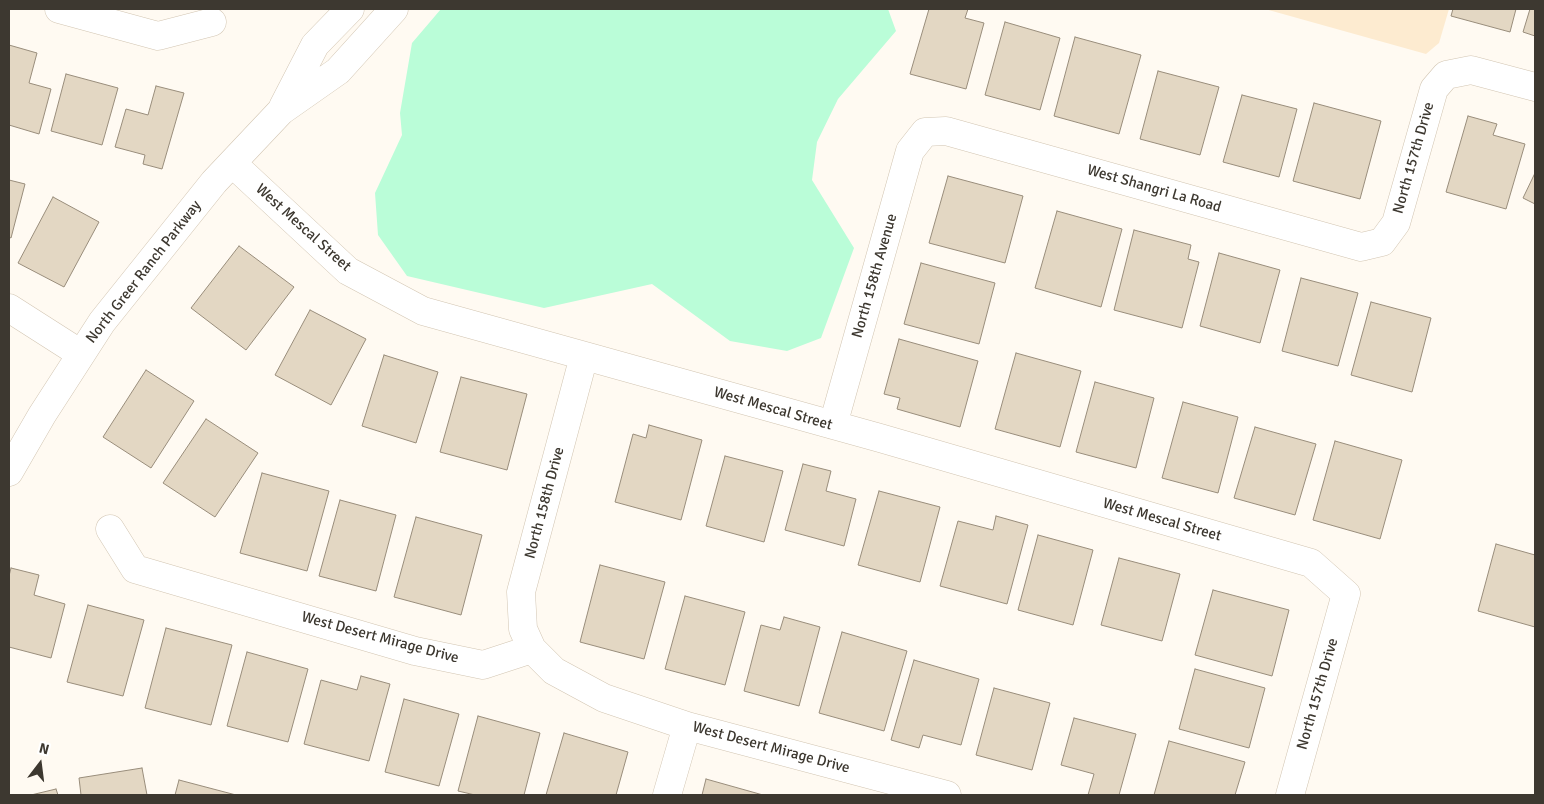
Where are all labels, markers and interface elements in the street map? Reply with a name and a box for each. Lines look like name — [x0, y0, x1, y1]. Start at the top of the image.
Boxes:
street label: North 157th Drive — [1389, 100, 1439, 216]
street label: West Shangri La Road — [1085, 161, 1223, 217]
street label: West Mescal Street — [251, 180, 355, 276]
street label: North Greer Ranch Parkway — [83, 197, 205, 347]
street label: North 158th Avenue — [849, 212, 901, 340]
street label: West Mescal Street — [712, 383, 834, 435]
street label: North 158th Drive — [521, 445, 569, 561]
street label: West Mescal Street — [1101, 494, 1223, 546]
street label: West Desert Mirage Drive — [299, 608, 461, 668]
street label: North 157th Drive — [1293, 636, 1343, 752]
street label: West Desert Mirage Drive — [690, 718, 852, 778]
north arrow — [15, 739, 65, 789]
text: N — [37, 740, 51, 759]

